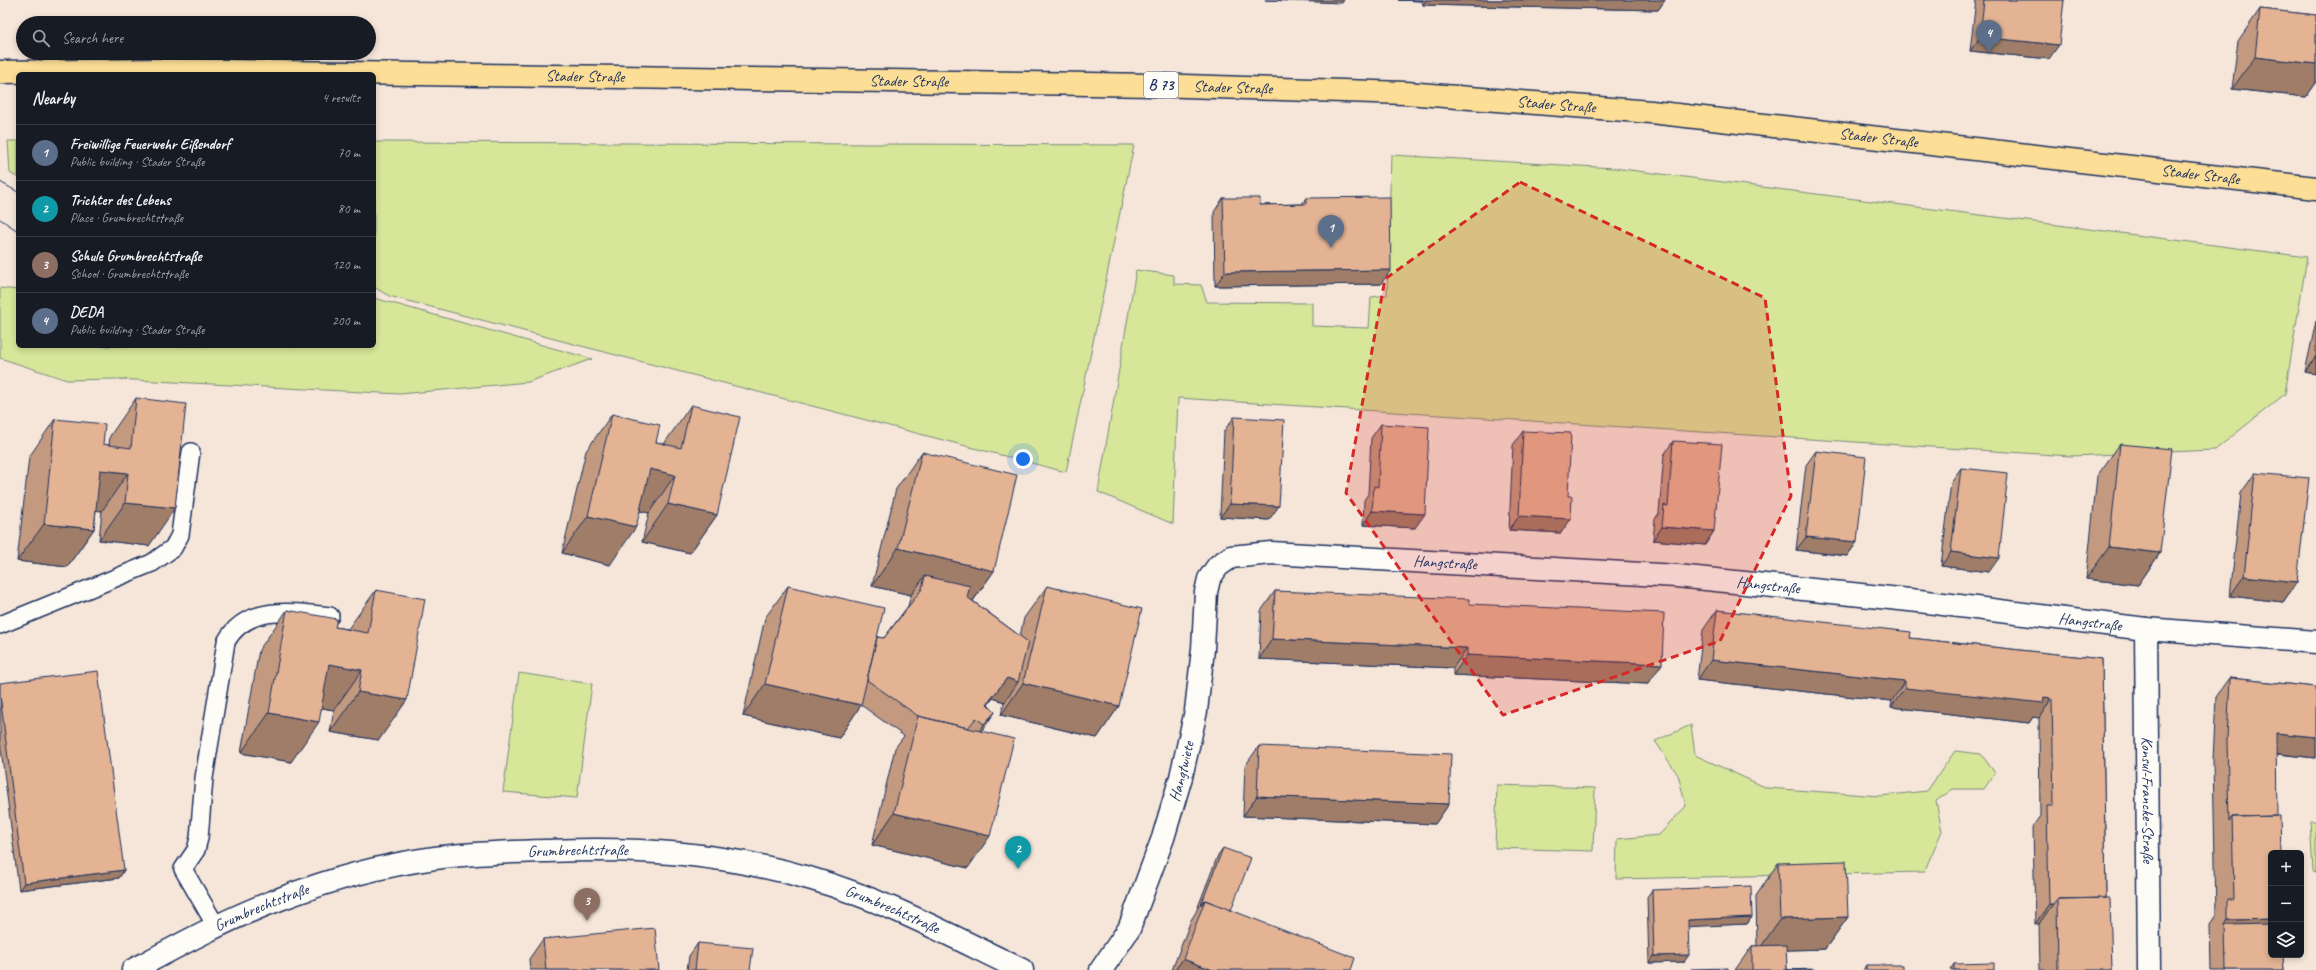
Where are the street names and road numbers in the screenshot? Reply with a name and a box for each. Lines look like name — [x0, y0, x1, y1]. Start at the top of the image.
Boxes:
street label: Stader Straße — [545, 66, 626, 87]
street label: Stader Straße — [869, 71, 950, 92]
road number: B 73 — [1144, 72, 1178, 98]
street label: Stader Straße — [1193, 76, 1274, 99]
street label: Stader Straße — [1516, 92, 1598, 118]
street label: Stader Straße — [1838, 124, 1921, 153]
street label: Stader Straße — [2160, 160, 2243, 189]
street label: Hangstraße — [1413, 551, 1479, 575]
street label: Hangstraße — [1736, 572, 1803, 599]
street label: Hangstraße — [2057, 608, 2125, 636]
street label: Konsul-Francke-Straße — [2137, 737, 2158, 865]
street label: Hangtwiete — [1164, 738, 1199, 804]
street label: Grumbrechtstraße — [527, 840, 630, 862]
street label: Grumbrechtstraße — [211, 879, 313, 936]
street label: Grumbrechtstraße — [843, 881, 944, 939]

